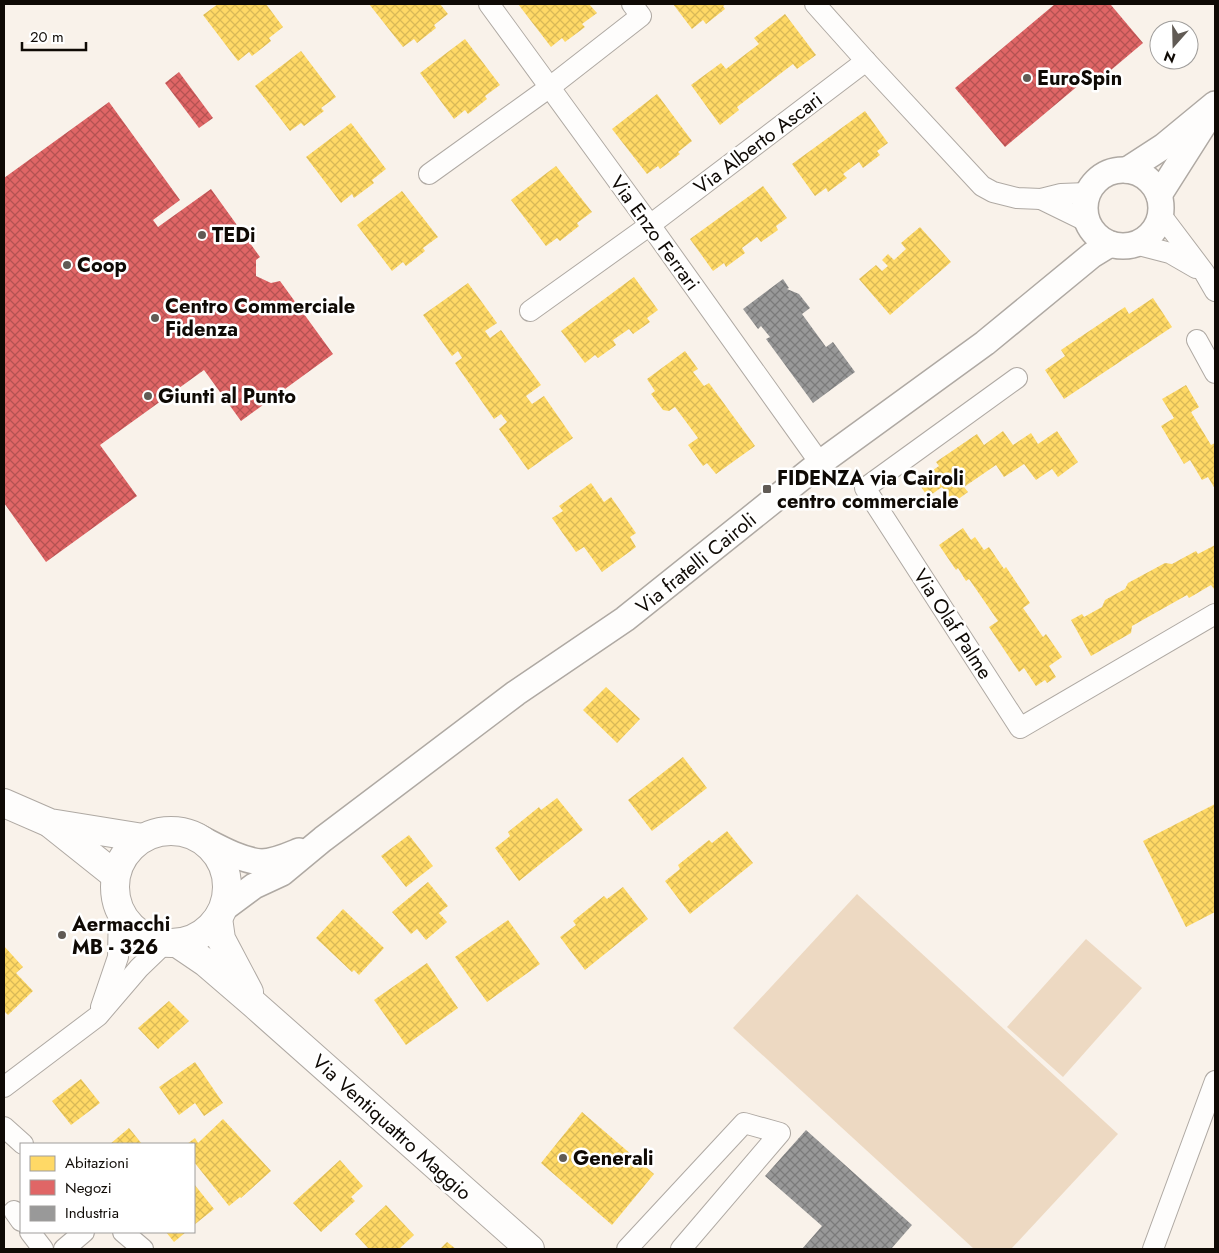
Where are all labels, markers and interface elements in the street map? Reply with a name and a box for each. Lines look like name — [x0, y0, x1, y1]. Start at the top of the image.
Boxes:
scale bar — [22, 20, 86, 52]
north arrow — [1149, 20, 1199, 70]
text: 20 m — [30, 26, 64, 48]
text: N — [1161, 46, 1178, 69]
place label: EuroSpin — [1037, 64, 1122, 93]
marker: EuroSpin — [1021, 72, 1033, 84]
street label: Via Alberto Ascari — [688, 85, 829, 202]
street label: Via Enzo Ferrari — [603, 170, 706, 297]
place label: TEDi — [212, 221, 255, 250]
marker: TEDi — [196, 229, 208, 241]
place label: Coop — [77, 251, 127, 280]
marker: Coop — [61, 259, 73, 271]
place label: Centro Commerciale Fidenza — [165, 292, 355, 344]
marker: Centro Commerciale Fidenza — [149, 312, 161, 324]
place label: Giunti al Punto — [158, 382, 296, 411]
marker: Giunti al Punto — [142, 390, 154, 402]
place label: FIDENZA via Cairoli centro commerciale — [777, 464, 964, 516]
marker: FIDENZA via Cairoli centro commerciale — [761, 483, 773, 495]
street label: Via fratelli Cairoli — [630, 506, 763, 621]
street label: Via Olaf Palme — [906, 563, 999, 685]
place label: Aermacchi MB - 326 — [71, 910, 170, 962]
marker: Aermacchi MB - 326 — [56, 929, 68, 941]
street label: Via Ventiquattro Maggio — [306, 1048, 478, 1207]
legend — [20, 1143, 195, 1233]
place label: Generali — [573, 1144, 654, 1173]
text: Abitazioni — [65, 1152, 129, 1174]
marker: Generali — [557, 1152, 569, 1164]
text: Negozi — [65, 1177, 112, 1199]
text: Industria — [65, 1202, 119, 1224]

